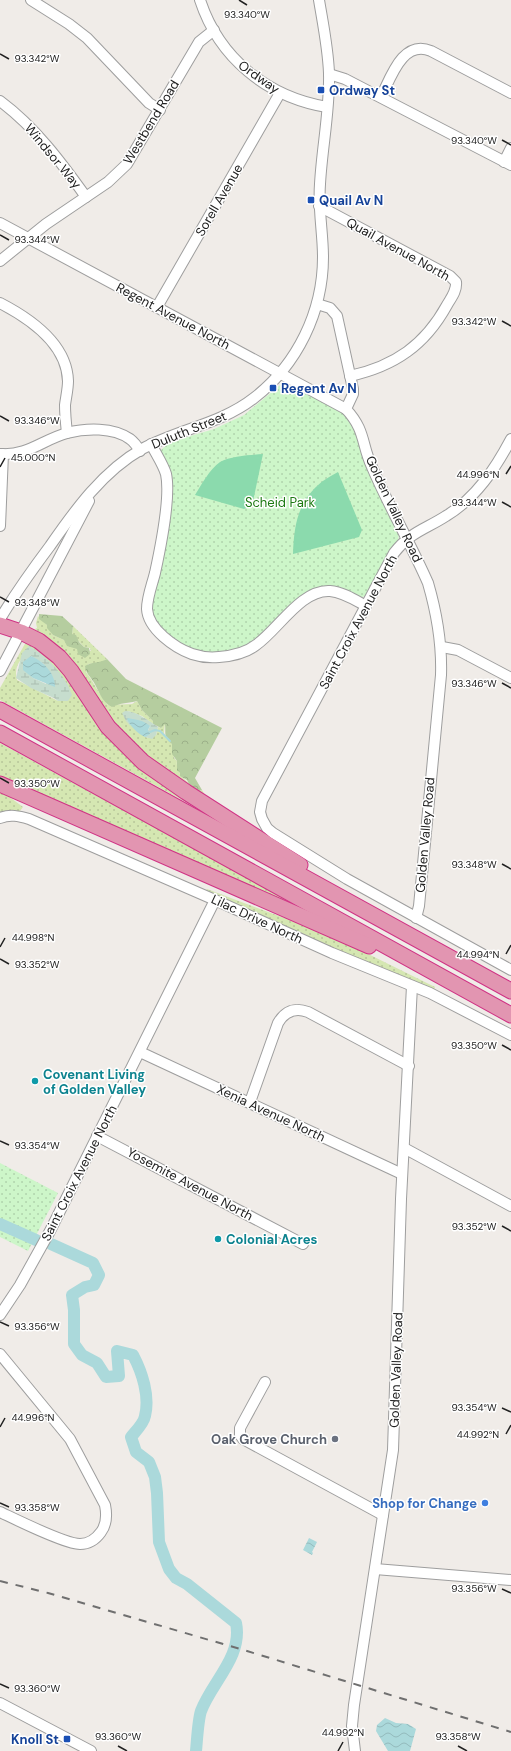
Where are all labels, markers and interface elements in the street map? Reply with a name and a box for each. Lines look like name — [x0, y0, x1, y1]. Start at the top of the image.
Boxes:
text: 93.340°W — [224, 8, 270, 21]
text: 93.342°W — [15, 52, 60, 65]
street label: Ordway — [235, 57, 283, 97]
street label: Westbend Road — [119, 77, 183, 167]
place label: Ordway St — [329, 82, 395, 99]
marker: Ordway St — [316, 85, 326, 95]
street label: Windsor Way — [21, 120, 85, 192]
text: 93.340°W — [451, 134, 497, 147]
street label: Sorell Avenue — [191, 161, 247, 239]
place label: Quail Av N — [319, 192, 383, 209]
marker: Quail Av N — [306, 195, 316, 205]
street label: Quail Avenue North — [343, 214, 453, 284]
text: 93.344°W — [14, 233, 60, 246]
street label: Regent Avenue North — [113, 279, 233, 353]
text: 93.342°W — [452, 315, 497, 328]
place label: Regent Av N — [281, 380, 357, 397]
marker: Regent Av N — [268, 383, 278, 393]
street label: Duluth Street — [149, 407, 229, 453]
text: 93.346°W — [14, 414, 60, 427]
text: 45.000°N — [11, 451, 55, 464]
street label: Golden Valley Road — [362, 453, 426, 565]
text: 44.996°N — [457, 468, 500, 481]
park label: Scheid Park — [245, 494, 316, 511]
text: 93.344°W — [451, 496, 497, 509]
street label: Saint Croix Avenue North — [315, 552, 401, 692]
text: 93.348°W — [14, 596, 60, 609]
text: 93.346°W — [451, 677, 497, 690]
text: 93.350°W — [14, 777, 60, 790]
street label: Golden Valley Road — [411, 777, 439, 893]
text: 93.348°W — [451, 858, 497, 871]
street label: Lilac Drive North — [208, 890, 306, 948]
text: 44.998°N — [12, 931, 54, 944]
text: 44.994°N — [457, 948, 499, 961]
text: 93.352°W — [15, 958, 60, 971]
text: 93.350°W — [451, 1039, 497, 1052]
place label: Covenant Living of Golden Valley — [43, 1066, 146, 1098]
marker: Covenant Living of Golden Valley — [30, 1076, 40, 1086]
street label: Xenia Avenue North — [214, 1080, 328, 1146]
street label: Saint Croix Avenue North — [37, 1102, 121, 1244]
text: 93.354°W — [14, 1139, 60, 1152]
street label: Yosemite Avenue North — [124, 1144, 256, 1224]
text: 93.352°W — [452, 1220, 497, 1233]
place label: Colonial Acres — [226, 1231, 318, 1248]
marker: Colonial Acres — [213, 1234, 223, 1244]
street label: Golden Valley Road — [385, 1312, 407, 1428]
text: 93.356°W — [14, 1320, 60, 1333]
text: 93.354°W — [451, 1401, 497, 1414]
text: 44.996°N — [12, 1411, 55, 1424]
text: 44.992°N — [457, 1428, 499, 1441]
place label: Oak Grove Church — [211, 1431, 327, 1448]
marker: Oak Grove Church — [330, 1434, 340, 1444]
place label: Shop for Change — [372, 1495, 477, 1512]
marker: Shop for Change — [480, 1498, 490, 1508]
text: 93.358°W — [14, 1501, 60, 1514]
text: 93.356°W — [451, 1582, 497, 1595]
text: 93.360°W — [14, 1682, 60, 1695]
text: 44.992°N — [322, 1726, 364, 1739]
text: 93.360°W — [95, 1730, 141, 1743]
text: 93.358°W — [435, 1730, 481, 1743]
place label: Knoll St — [11, 1731, 59, 1748]
marker: Knoll St — [62, 1734, 72, 1744]

